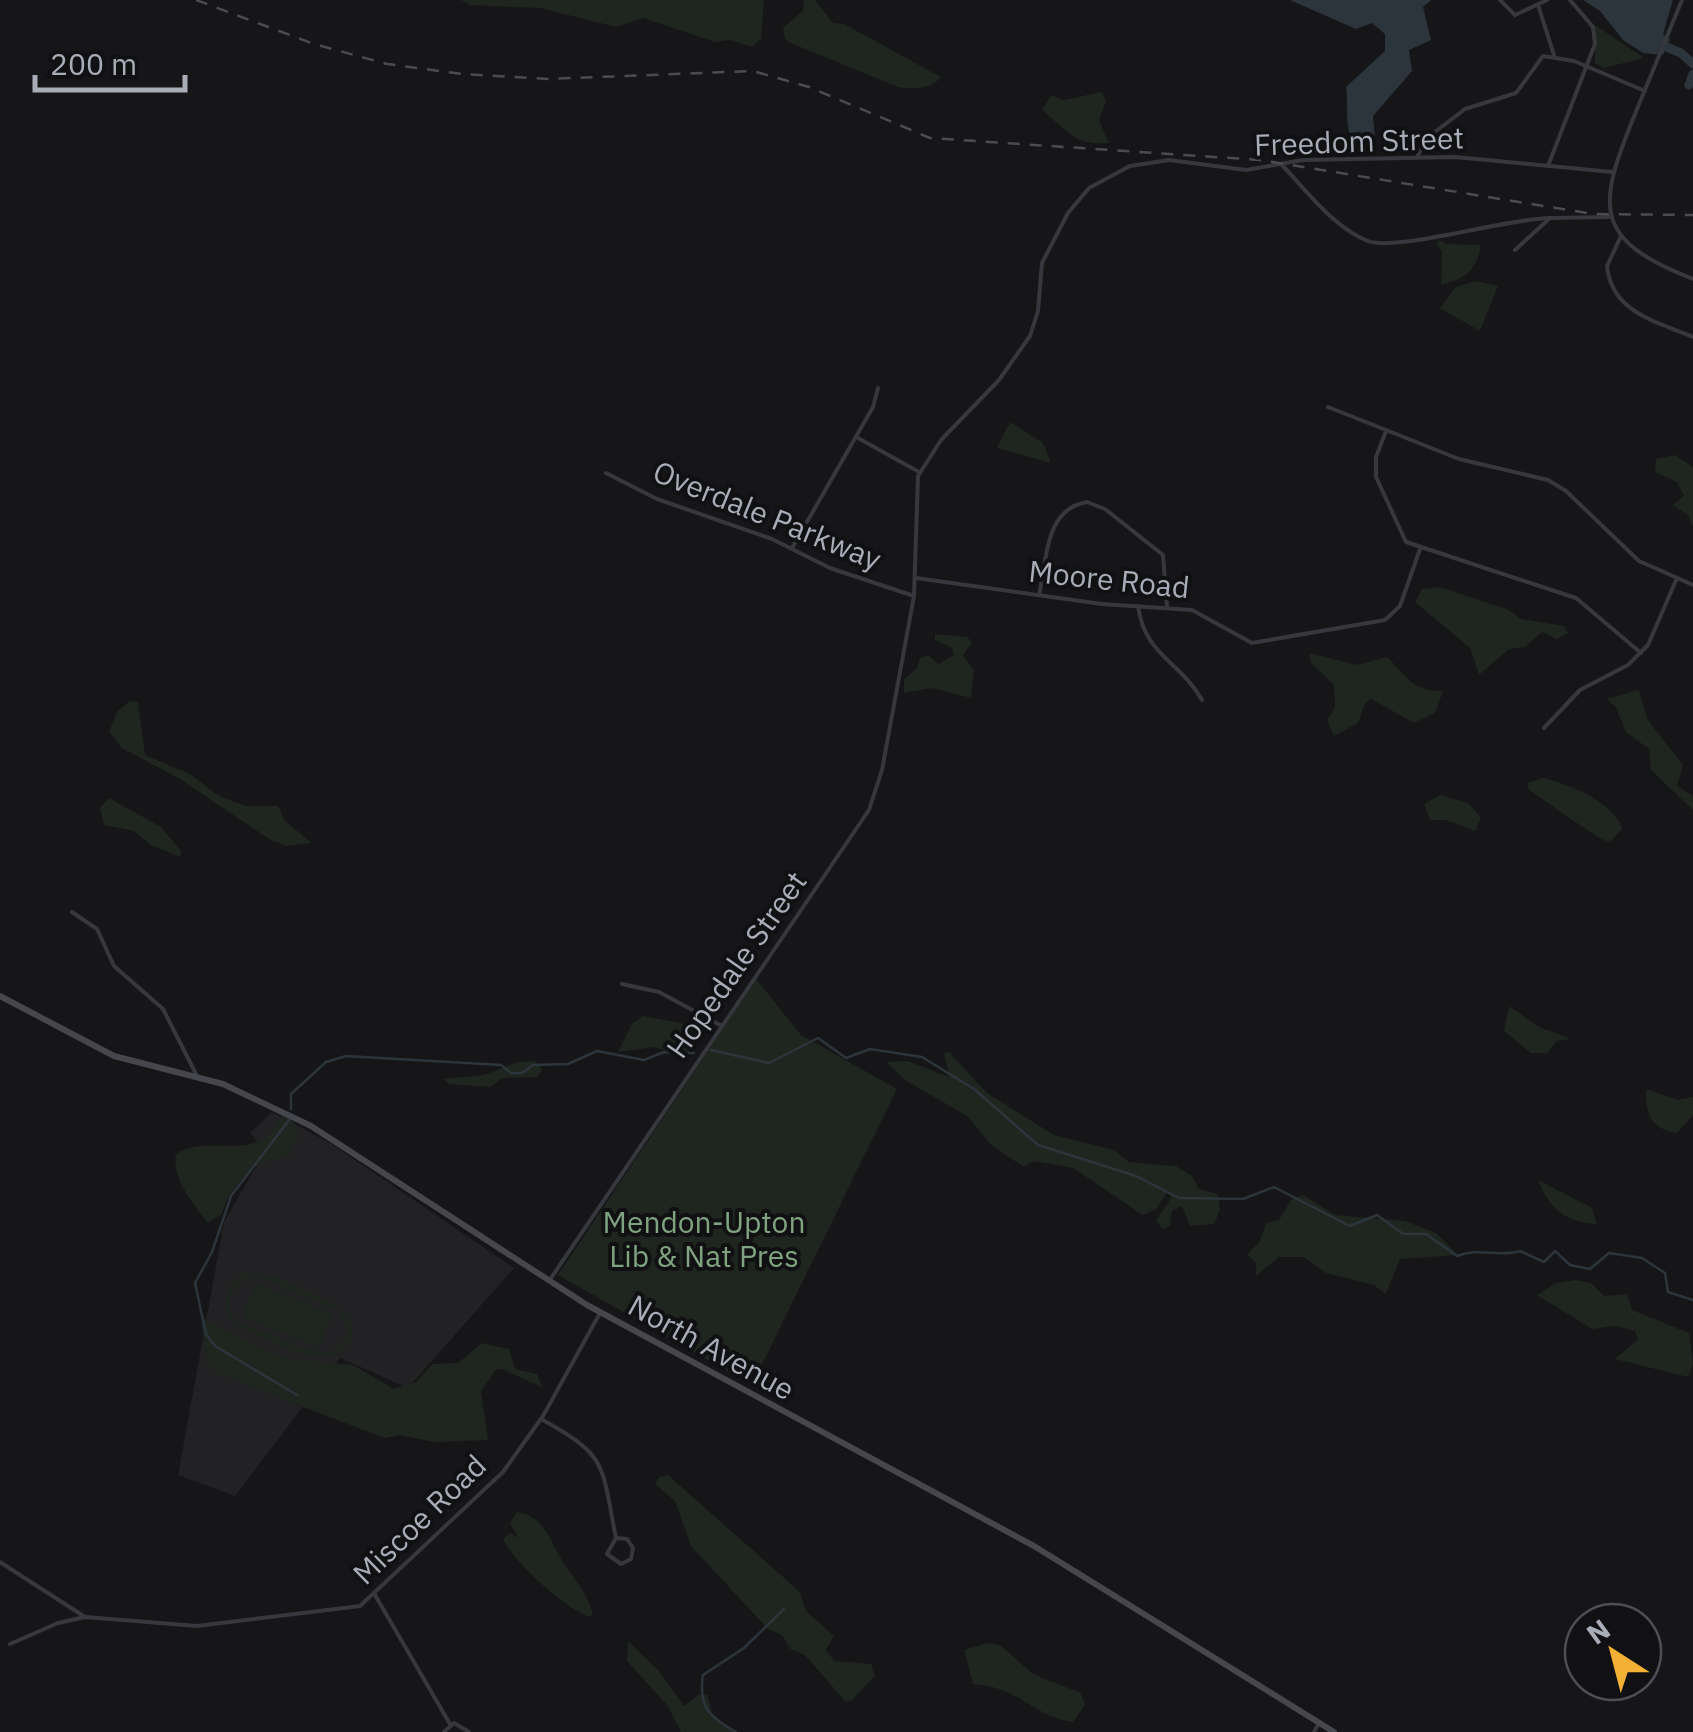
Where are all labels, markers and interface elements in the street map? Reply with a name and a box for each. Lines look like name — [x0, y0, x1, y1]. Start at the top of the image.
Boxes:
scale bar — [35, 30, 185, 92]
text: 200 m — [50, 44, 137, 83]
street label: Freedom Street — [1253, 117, 1464, 164]
street label: Overdale Parkway — [648, 451, 887, 578]
street label: Moore Road — [1027, 551, 1191, 606]
street label: Hopedale Street — [657, 863, 815, 1065]
park label: Mendon-Upton Lib & Nat Pres — [603, 1202, 805, 1275]
street label: North Avenue — [622, 1285, 802, 1408]
street label: Miscoe Road — [344, 1446, 494, 1592]
north arrow — [1563, 1602, 1663, 1702]
text: N — [1579, 1610, 1617, 1652]

